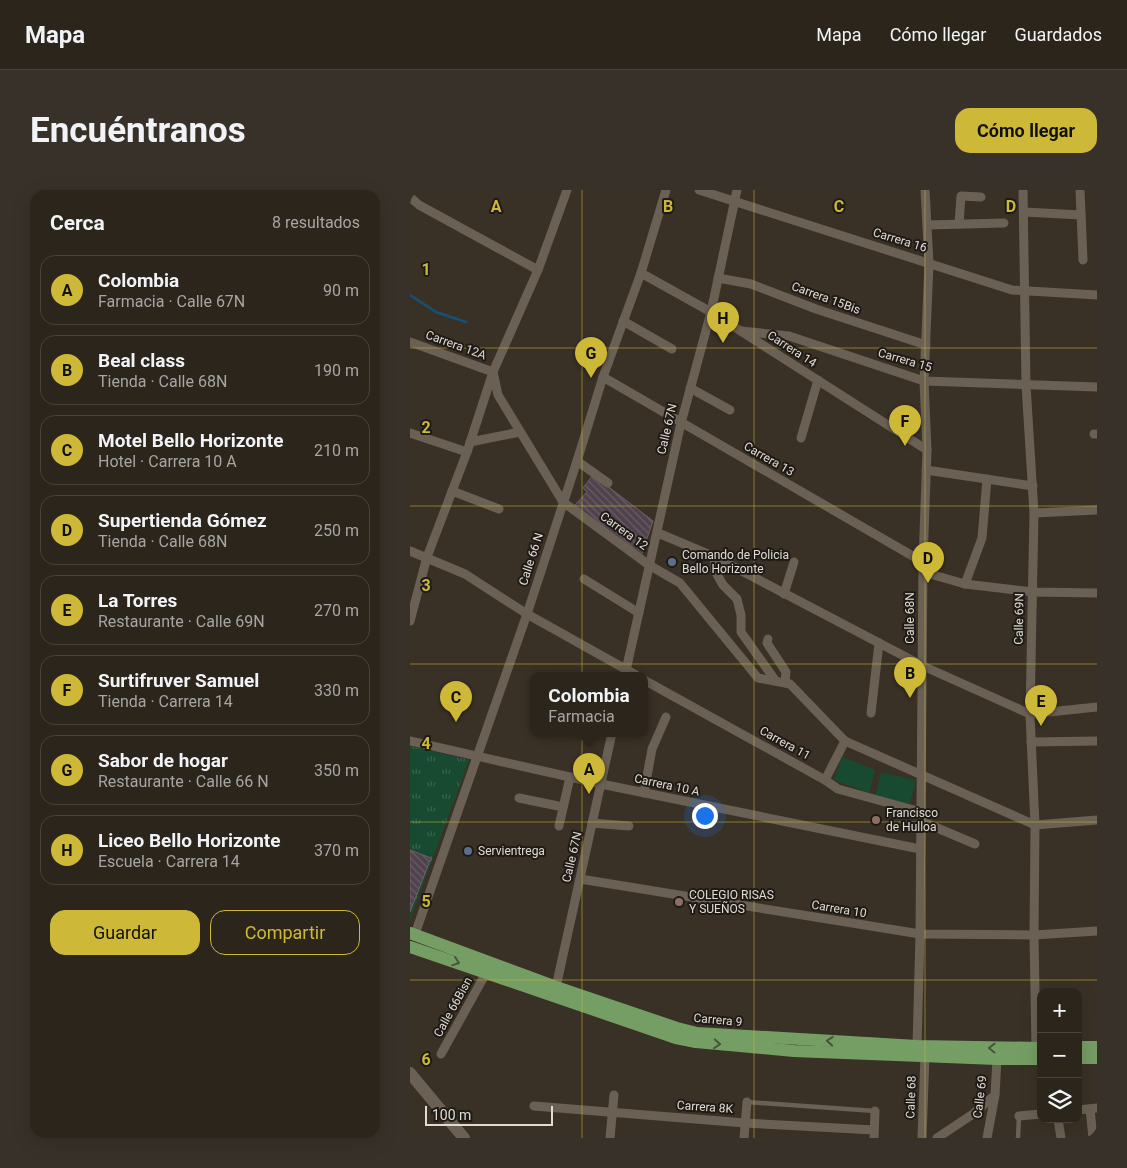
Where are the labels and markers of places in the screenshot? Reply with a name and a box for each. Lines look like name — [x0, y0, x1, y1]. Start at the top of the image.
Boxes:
pin: H — [707, 302, 739, 343]
pin: G — [575, 337, 607, 378]
pin: F — [889, 405, 921, 446]
pin: D — [912, 542, 944, 583]
place label: Comando de Policia Bello Horizonte — [682, 548, 789, 576]
marker: Comando de Policia Bello Horizonte — [666, 556, 678, 568]
pin: B — [894, 657, 926, 698]
pin: C — [440, 681, 472, 722]
pin: E — [1025, 685, 1057, 726]
pin: A — [573, 753, 605, 794]
place label: Francisco de Hulloa — [886, 806, 938, 834]
marker: Francisco de Hulloa — [870, 814, 882, 826]
place label: Servientrega — [478, 844, 545, 858]
marker: Servientrega — [462, 845, 474, 857]
place label: COLEGIO RISAS Y SUEÑOS — [689, 888, 774, 916]
marker: COLEGIO RISAS Y SUEÑOS — [673, 896, 685, 908]

